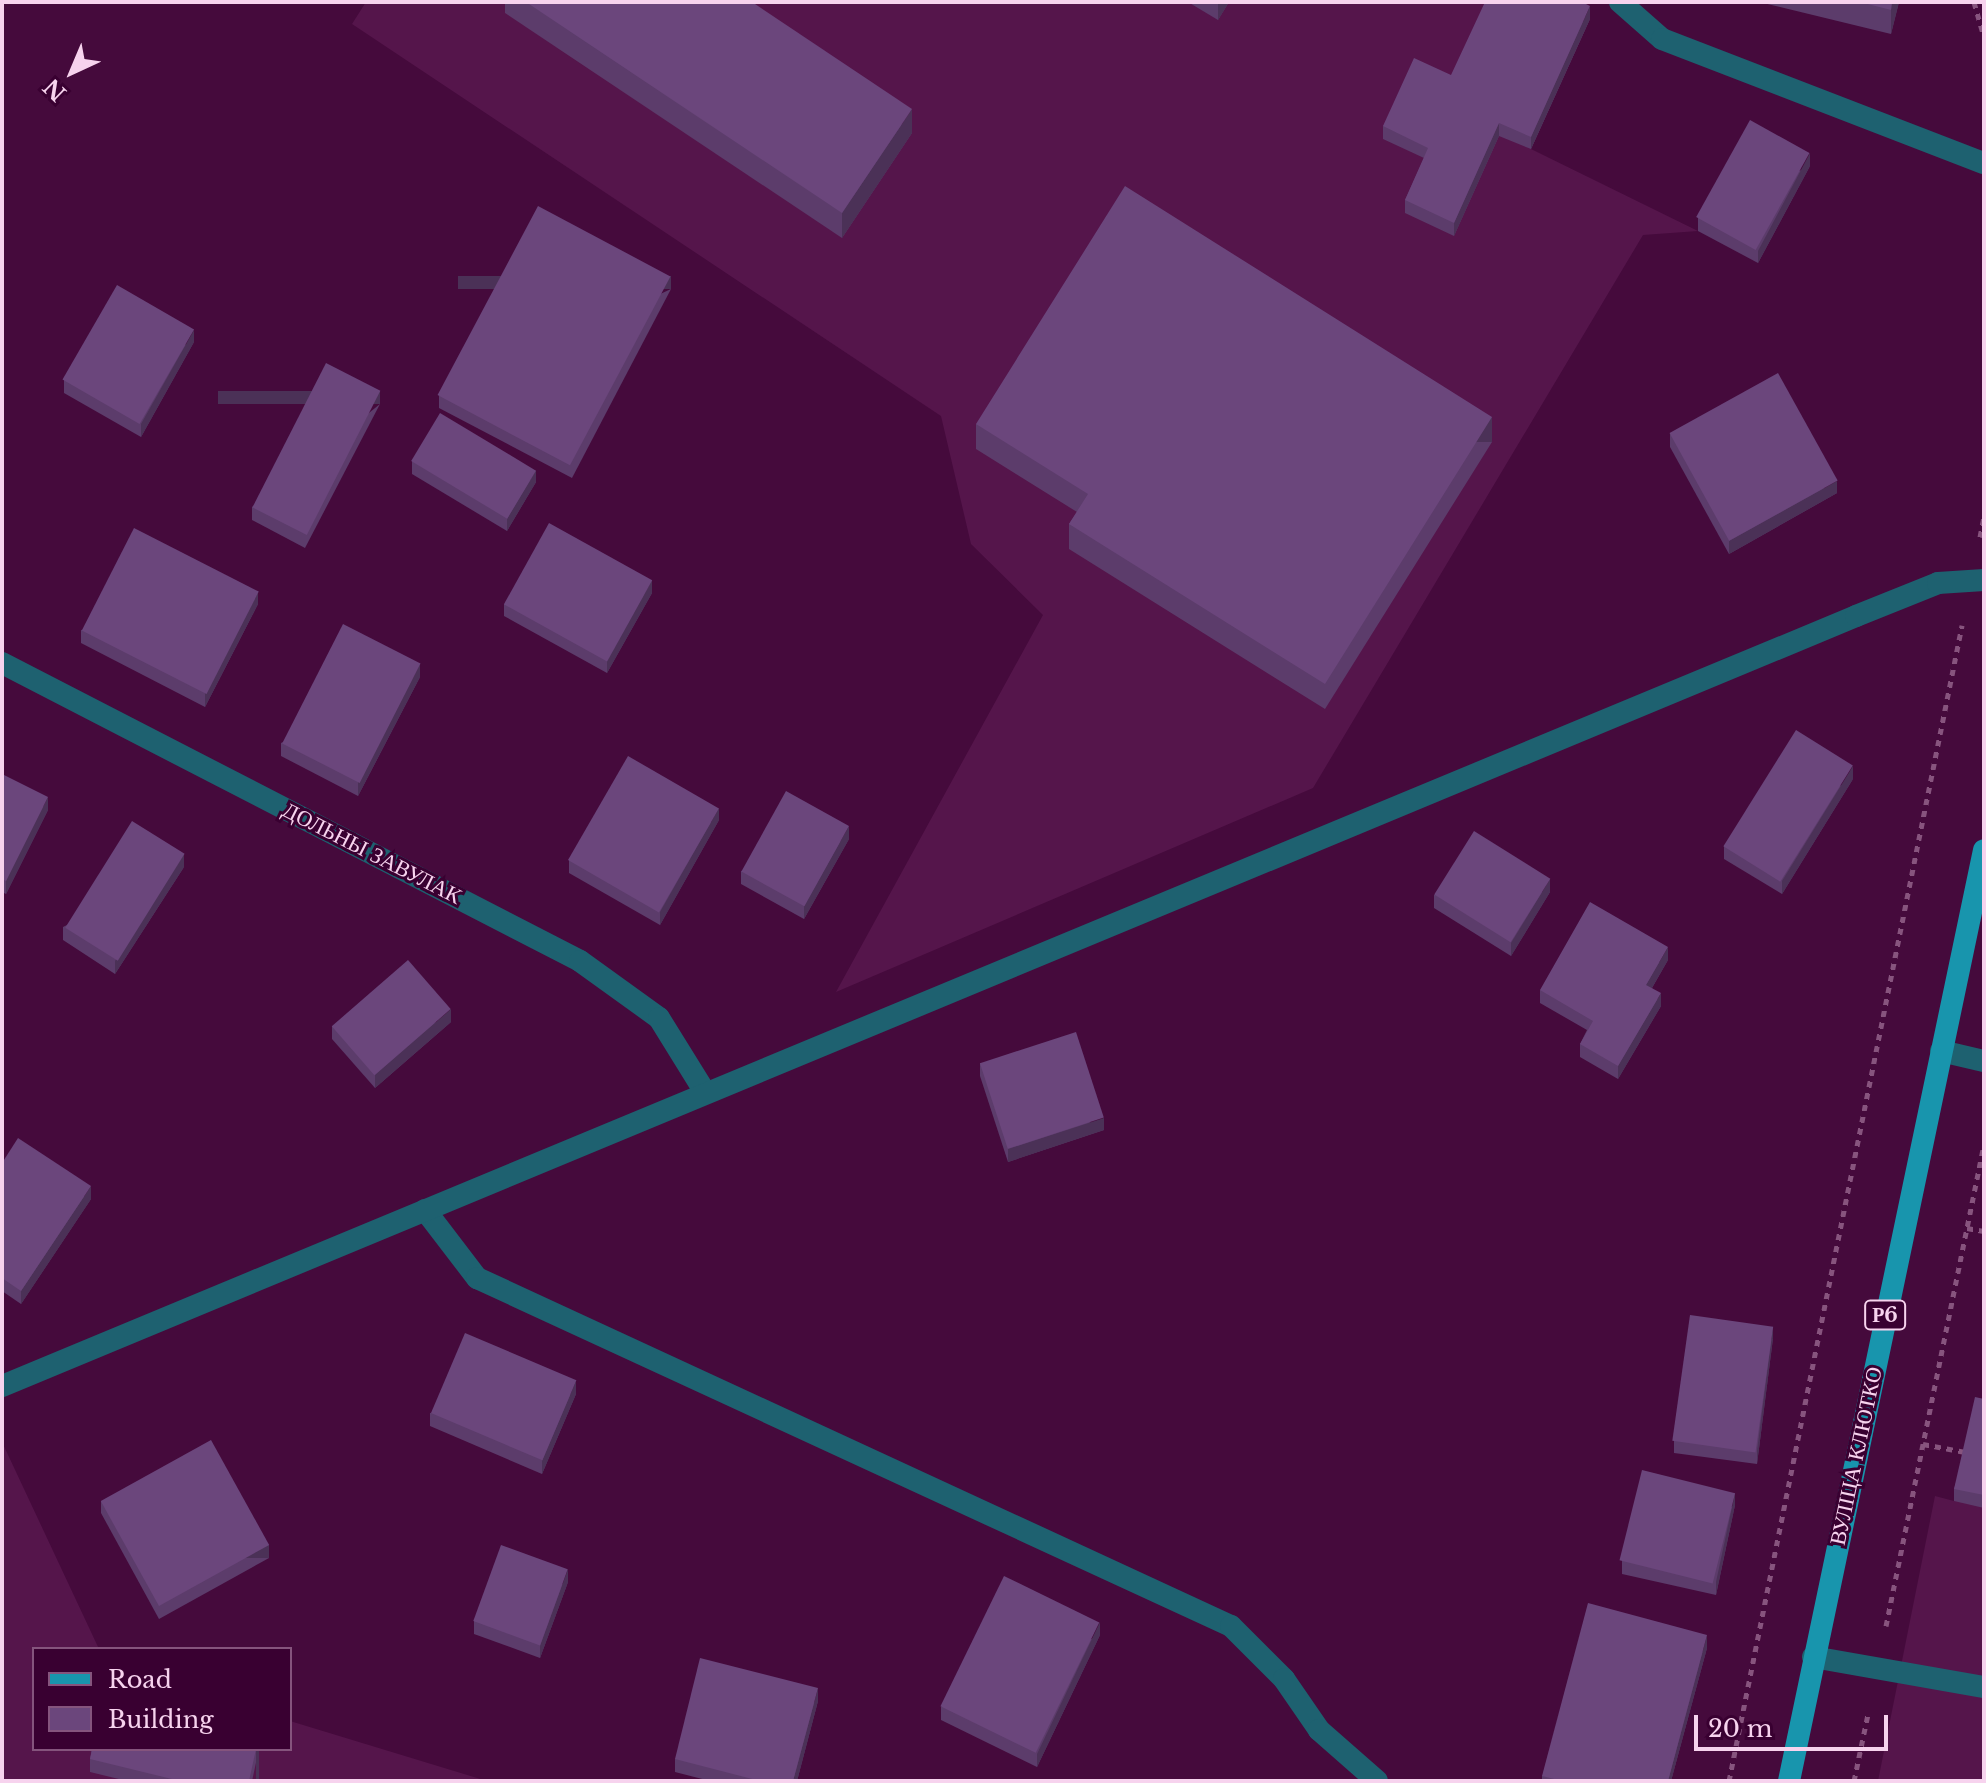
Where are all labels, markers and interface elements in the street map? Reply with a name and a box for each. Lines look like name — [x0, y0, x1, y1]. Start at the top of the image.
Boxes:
north arrow — [32, 32, 112, 112]
text: N — [38, 73, 72, 107]
street label: ДОЛЬНЫ ЗАВУЛАК — [278, 796, 466, 910]
road number: Р6 — [1863, 1299, 1907, 1331]
street label: ВУЛІЦА КЛЮТКО — [1824, 1365, 1888, 1547]
legend — [32, 1647, 292, 1751]
text: Road — [108, 1665, 172, 1694]
scale bar — [1698, 1699, 1892, 1749]
text: Building — [108, 1705, 214, 1734]
text: 20 m — [1708, 1714, 1773, 1743]

